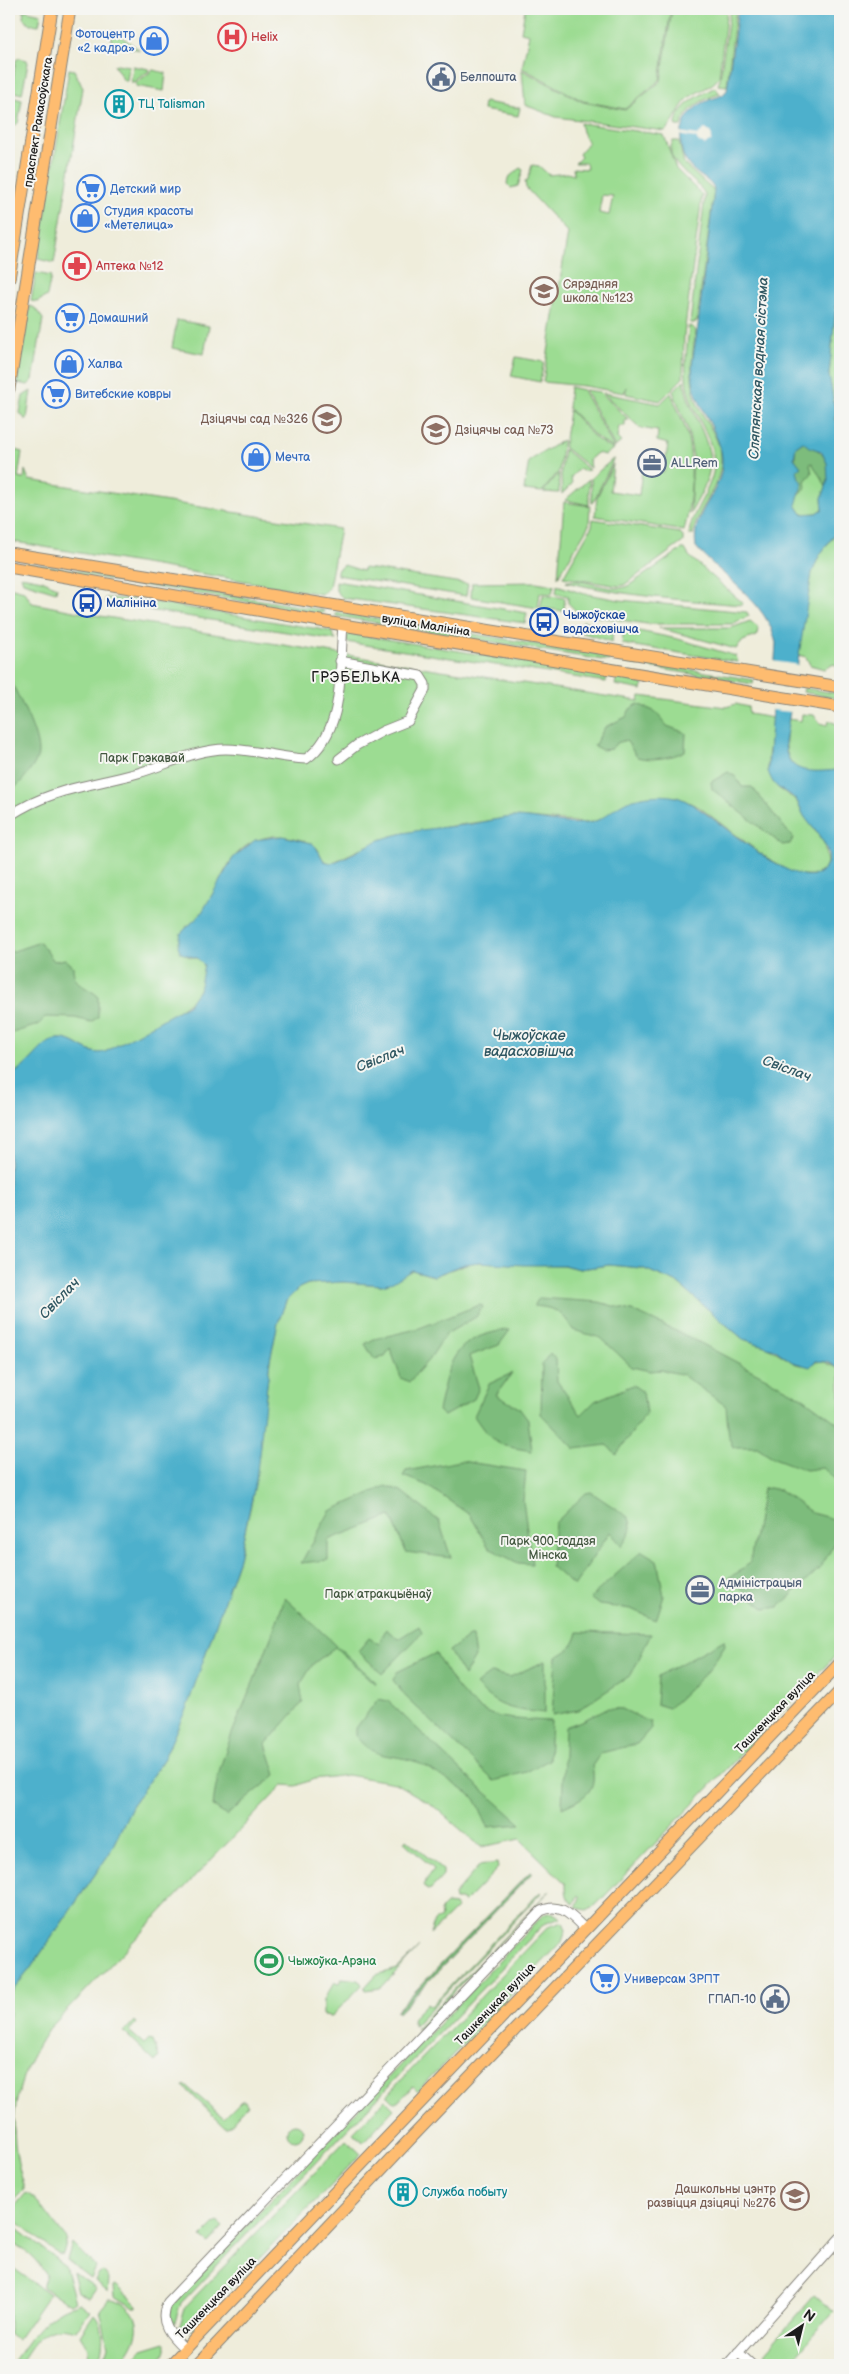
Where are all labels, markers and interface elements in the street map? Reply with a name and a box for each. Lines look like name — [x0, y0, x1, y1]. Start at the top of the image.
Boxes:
hospital icon: Helix — [217, 22, 247, 52]
shop icon: Фотоцентр «2 кадра» — [139, 26, 169, 56]
place label: Фотоцентр «2 кадра» — [75, 27, 135, 56]
place label: Helix — [251, 30, 278, 45]
street label: праспект Ракасоўскага — [21, 56, 56, 188]
public building icon: Белпошта — [426, 62, 456, 92]
place label: Белпошта — [460, 70, 517, 85]
building icon: ТЦ Talisman — [104, 89, 134, 119]
place label: ТЦ Talisman — [138, 97, 205, 112]
supermarket icon: Детский мир — [76, 174, 106, 204]
place label: Детский мир — [110, 182, 181, 197]
shop icon: Студия красоты «Метелица» — [70, 203, 100, 233]
place label: Студия красоты «Метелица» — [104, 204, 194, 233]
pharmacy icon: Аптека №12 — [62, 251, 92, 281]
place label: Аптека №12 — [95, 259, 164, 274]
school or university icon: Сярэдняя школа №123 — [529, 276, 559, 306]
water label: Сляпянская водная сістэма — [745, 276, 772, 460]
place label: Сярэдняя школа №123 — [563, 277, 633, 306]
supermarket icon: Домашний — [55, 303, 85, 333]
place label: Домашний — [89, 311, 149, 326]
shop icon: Халва — [54, 349, 84, 379]
place label: Халва — [88, 357, 123, 372]
supermarket icon: Витебские ковры — [41, 379, 71, 409]
place label: Витебские ковры — [75, 387, 171, 402]
school or university icon: Дзіцячы сад №326 — [312, 404, 342, 434]
place label: Дзіцячы сад №326 — [201, 412, 308, 427]
school or university icon: Дзіцячы сад №73 — [421, 415, 451, 445]
place label: Дзіцячы сад №73 — [455, 423, 554, 438]
shop icon: Мечта — [241, 442, 271, 472]
office icon: ALLRem — [637, 448, 667, 478]
place label: Мечта — [275, 450, 310, 465]
place label: ALLRem — [671, 456, 718, 471]
bus stop icon: Малініна — [72, 588, 102, 618]
place label: Малініна — [106, 596, 157, 611]
bus stop icon: Чыжоўскае водасховішча — [529, 607, 559, 637]
place label: Чыжоўскае водасховішча — [563, 608, 639, 637]
street label: вуліца Малініна — [381, 611, 471, 640]
district label: ГРЭБЕЛЬКА — [311, 669, 401, 686]
park label: Парк Грэкавай — [99, 751, 185, 766]
water label: Чыжоўскае вадасховішча — [484, 1027, 574, 1060]
water label: Свіслач — [354, 1041, 407, 1076]
water label: Свіслач — [760, 1052, 814, 1085]
water label: Свіслач — [36, 1274, 83, 1322]
park label: Парк 900-годдзя Мінска — [500, 1534, 596, 1563]
office icon: Адміністрацыя парка — [685, 1575, 715, 1605]
place label: Адміністрацыя парка — [718, 1576, 802, 1605]
park label: Парк атракцыёнаў — [324, 1587, 432, 1602]
street label: Ташкенцкая вуліца — [732, 1668, 819, 1757]
sports icon: Чыжоўка-Арэна — [254, 1946, 284, 1976]
place label: Чыжоўка-Арэна — [288, 1954, 376, 1969]
street label: Ташкенцкая вуліца — [452, 1960, 539, 2049]
supermarket icon: Универсам ЗРПТ — [590, 1964, 620, 1994]
place label: Универсам ЗРПТ — [624, 1972, 720, 1987]
public building icon: ГПАП-10 — [760, 1984, 790, 2014]
place label: ГПАП-10 — [708, 1992, 756, 2007]
building icon: Служба побыту — [388, 2177, 418, 2207]
school or university icon: Дашкольны цэнтр развіцця дзіцяці №276 — [780, 2181, 810, 2211]
place label: Дашкольны цэнтр развіцця дзіцяці №276 — [647, 2182, 776, 2211]
place label: Служба побыту — [422, 2185, 508, 2200]
street label: Ташкенцкая вуліца — [173, 2254, 260, 2343]
north arrow — [776, 2302, 826, 2352]
text: N — [800, 2306, 818, 2326]

